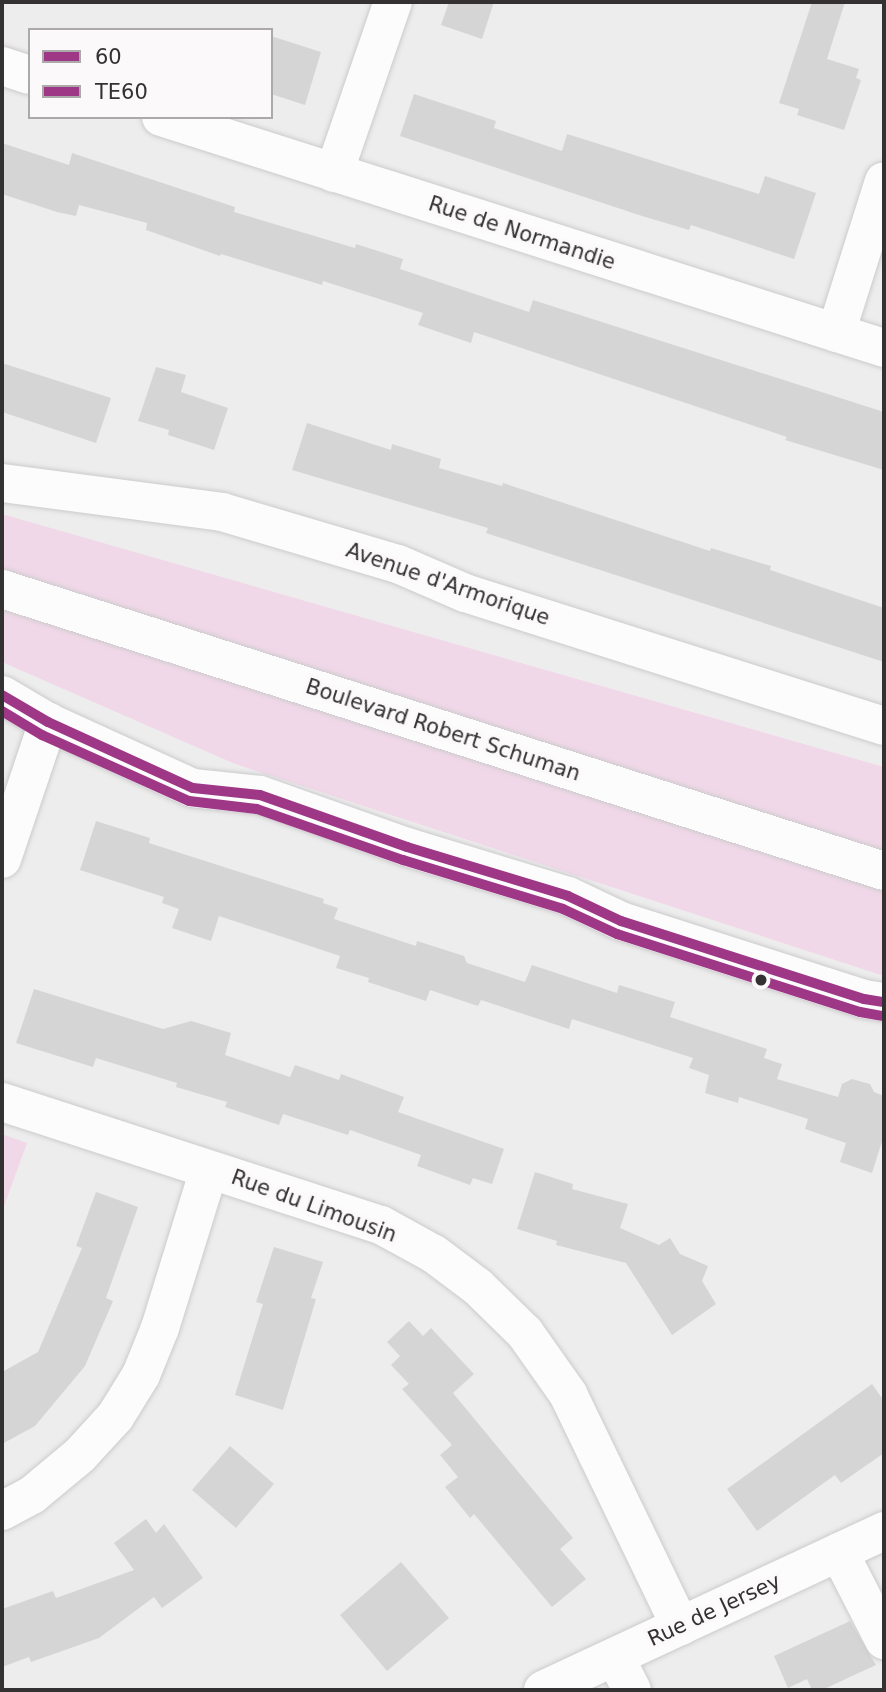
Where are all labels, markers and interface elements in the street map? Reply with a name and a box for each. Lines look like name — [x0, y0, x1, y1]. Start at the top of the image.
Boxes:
legend — [28, 28, 273, 119]
text: 60 — [95, 45, 122, 69]
text: TE60 — [95, 80, 148, 104]
street label: Rue de Normandie — [425, 191, 619, 275]
street label: Avenue d'Armorique — [343, 537, 553, 631]
street label: Boulevard Robert Schuman — [302, 674, 584, 786]
unlabelled marker — [754, 973, 768, 987]
street label: Rue du Limousin — [228, 1164, 400, 1248]
street label: Rue de Jersey — [644, 1568, 784, 1652]

